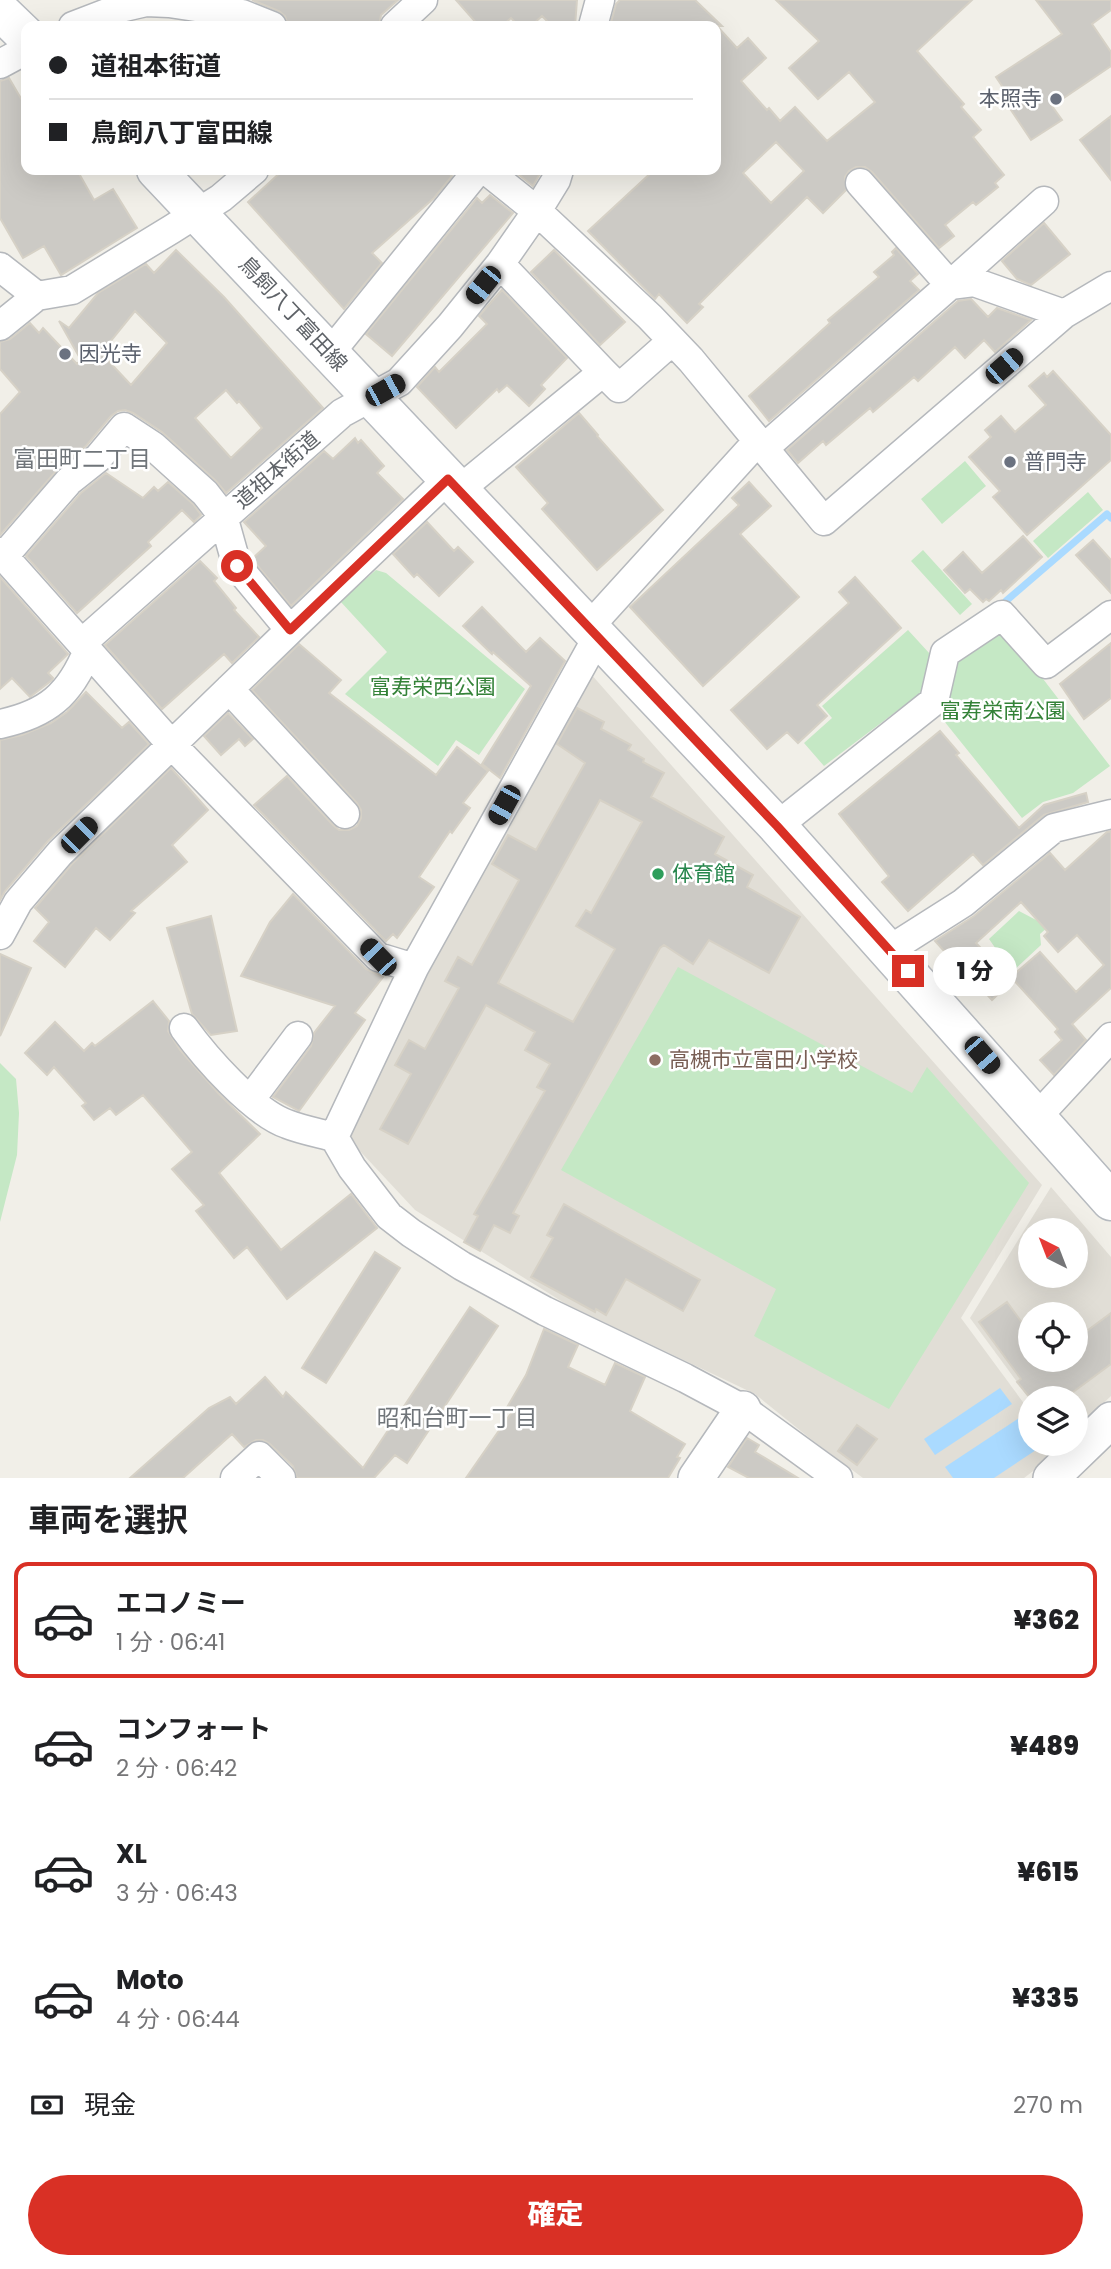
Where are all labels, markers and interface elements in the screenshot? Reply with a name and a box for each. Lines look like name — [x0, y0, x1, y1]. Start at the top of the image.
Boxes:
text: 道祖本街道 — [91, 48, 221, 84]
place label: 本照寺 — [979, 84, 1042, 113]
marker: 本照寺 — [1048, 91, 1064, 107]
text: 鳥飼八丁富田線 — [91, 115, 273, 151]
street label: 鳥飼八丁富田線 — [233, 250, 354, 377]
car — [462, 262, 505, 308]
place label: 因光寺 — [79, 339, 142, 368]
car — [982, 344, 1027, 388]
marker: 因光寺 — [57, 346, 73, 362]
car — [362, 371, 409, 409]
street label: 道祖本街道 — [228, 424, 326, 515]
district label: 富田町二丁目 — [13, 443, 151, 475]
place label: 普門寺 — [1024, 447, 1087, 476]
marker: 普門寺 — [1002, 454, 1018, 470]
route start — [221, 550, 253, 582]
park label: 富寿栄西公園 — [370, 672, 496, 701]
park label: 富寿栄南公園 — [940, 696, 1066, 725]
car — [485, 782, 524, 828]
car — [57, 813, 102, 857]
place label: 体育館 — [672, 859, 735, 888]
marker: 体育館 — [650, 866, 666, 882]
car — [356, 935, 401, 979]
callout: 1 分 — [932, 946, 1016, 996]
route end — [892, 955, 924, 987]
text: 1 分 — [957, 955, 993, 987]
car — [961, 1032, 1004, 1078]
place label: 高槻市立富田小学校 — [669, 1045, 858, 1074]
marker: 高槻市立富田小学校 — [647, 1052, 663, 1068]
north arrow — [1018, 1218, 1088, 1288]
map controls — [1018, 1218, 1088, 1456]
button: locate — [1018, 1302, 1088, 1372]
button: layers — [1018, 1386, 1088, 1456]
district label: 昭和台町一丁目 — [377, 1402, 538, 1434]
text: 車両を選択 — [28, 1497, 188, 1542]
text: エコノミー — [116, 1585, 246, 1621]
icon: car — [32, 1589, 95, 1652]
text: ¥362 — [1014, 1602, 1079, 1638]
text: 1 分 · 06:41 — [116, 1626, 225, 1658]
text: コンフォート — [116, 1711, 271, 1747]
icon: car — [32, 1715, 95, 1778]
text: ¥489 — [1010, 1728, 1079, 1764]
text: 2 分 · 06:42 — [116, 1752, 237, 1784]
text: XL — [116, 1836, 147, 1872]
icon: car — [32, 1841, 95, 1904]
text: ¥615 — [1017, 1854, 1079, 1890]
text: 3 分 · 06:43 — [116, 1877, 238, 1909]
text: Moto — [116, 1962, 184, 1998]
icon: car — [32, 1967, 95, 2030]
text: ¥335 — [1012, 1980, 1079, 2016]
text: 4 分 · 06:44 — [116, 2003, 240, 2035]
icon: cash — [28, 2086, 66, 2124]
text: 現金 — [84, 2087, 136, 2123]
text: 270 m — [1013, 2089, 1083, 2121]
button: 確定 — [28, 2175, 1083, 2255]

